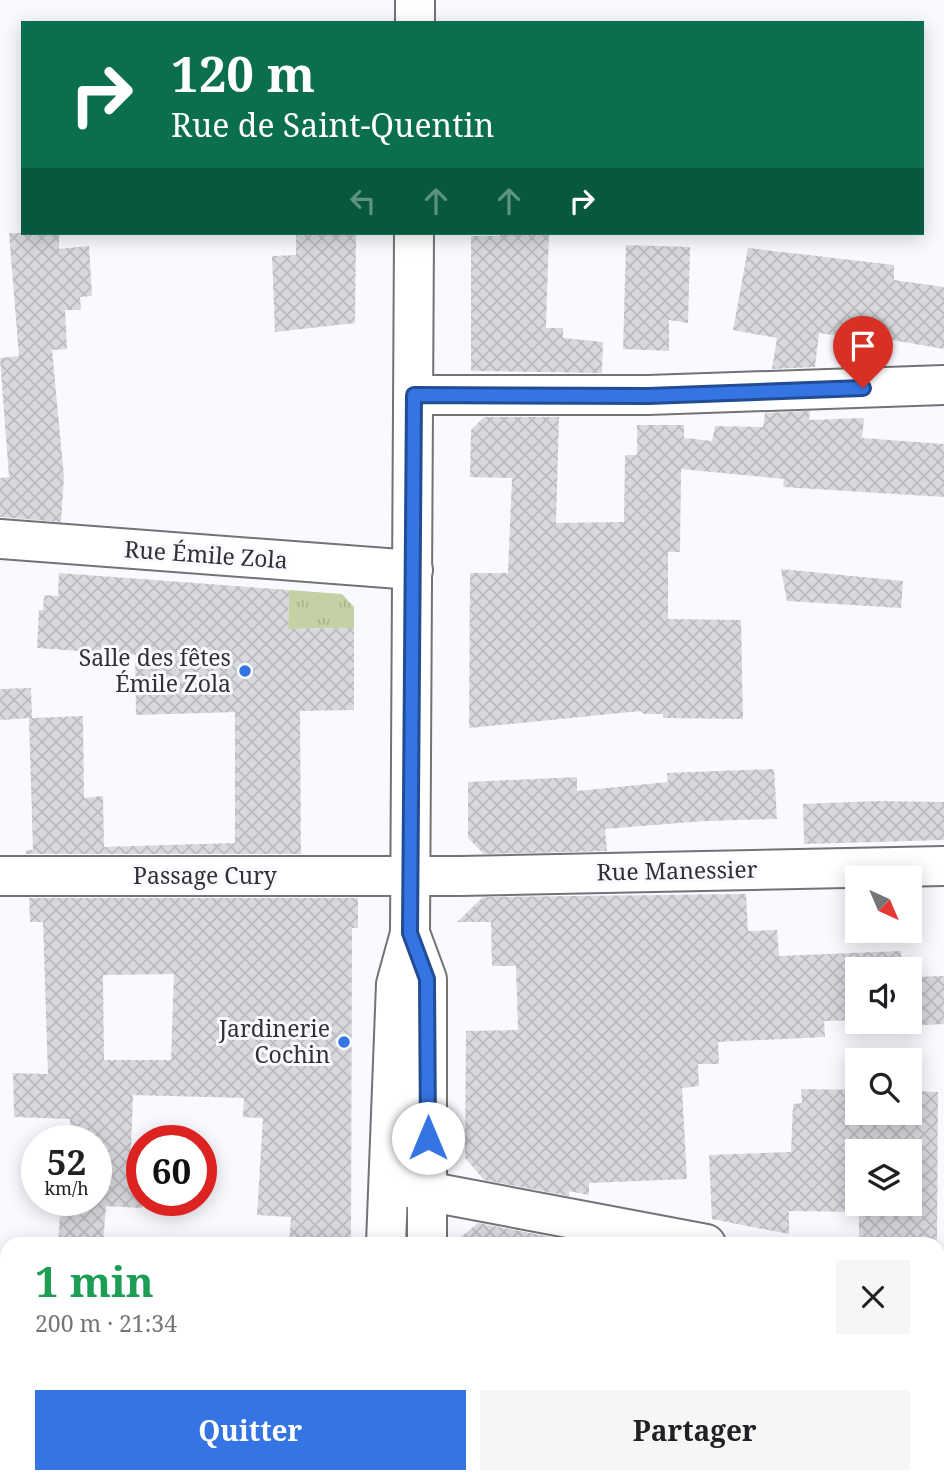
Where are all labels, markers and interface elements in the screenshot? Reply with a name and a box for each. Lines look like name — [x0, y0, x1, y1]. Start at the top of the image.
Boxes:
text: 120 m — [171, 40, 315, 106]
icon: right — [56, 49, 147, 140]
text: Rue de Saint-Quentin — [171, 103, 494, 146]
icon: left — [344, 182, 382, 220]
icon: ahead — [417, 182, 455, 220]
icon: ahead — [490, 182, 528, 220]
icon: right — [563, 182, 601, 220]
pin — [833, 316, 893, 388]
icon: arrive — [844, 327, 882, 365]
street label: Rue Émile Zola — [123, 532, 289, 576]
place label: Salle des fêtes Émile Zola — [79, 641, 231, 699]
marker: Salle des fêtes Émile Zola — [237, 663, 253, 679]
street label: Rue Manessier — [596, 853, 758, 887]
street label: Passage Cury — [133, 859, 277, 891]
north arrow — [845, 866, 922, 943]
map controls — [845, 866, 922, 1216]
button: sound — [845, 957, 922, 1034]
place label: Jardinerie Cochin — [218, 1012, 330, 1070]
marker: Jardinerie Cochin — [336, 1034, 352, 1050]
button: search — [845, 1048, 922, 1125]
position arrow — [391, 1101, 465, 1175]
speed limit sign: 60 — [126, 1125, 217, 1216]
text: 52 — [47, 1138, 86, 1185]
button: layers — [845, 1139, 922, 1216]
text: km/h — [44, 1176, 89, 1200]
text: 1 min — [35, 1252, 154, 1309]
button: close — [836, 1260, 910, 1334]
text: 200 m · 21:34 — [35, 1307, 177, 1339]
button: Quitter — [35, 1390, 466, 1470]
button: Partager — [480, 1390, 910, 1470]

